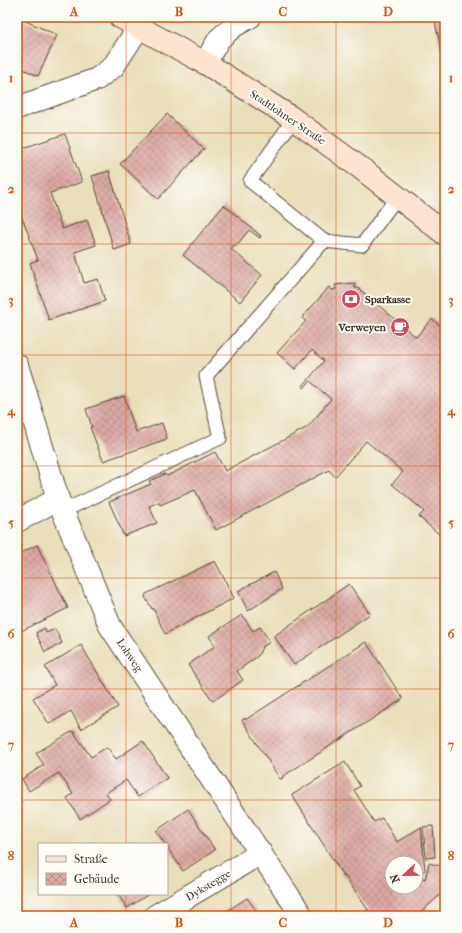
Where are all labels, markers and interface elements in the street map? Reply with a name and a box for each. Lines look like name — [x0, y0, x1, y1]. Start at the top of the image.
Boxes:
text: A — [69, 4, 79, 19]
text: B — [175, 4, 184, 19]
text: C — [279, 4, 288, 19]
text: D — [383, 4, 393, 19]
text: 1 — [9, 70, 14, 85]
text: 1 — [449, 70, 454, 85]
street label: Stadtlohner Straße — [247, 87, 329, 148]
text: 2 — [8, 181, 15, 196]
text: 2 — [448, 181, 455, 196]
bank icon: Sparkasse — [340, 288, 362, 310]
text: 3 — [8, 292, 14, 308]
text: 3 — [448, 292, 454, 308]
place label: Sparkasse — [365, 293, 411, 306]
cafe icon: Verweyen — [389, 316, 411, 338]
place label: Verweyen — [338, 321, 387, 334]
text: 4 — [6, 403, 16, 419]
text: 4 — [446, 403, 456, 419]
text: 5 — [8, 515, 14, 530]
text: 5 — [448, 515, 454, 530]
text: 6 — [7, 626, 15, 641]
text: 6 — [447, 626, 455, 641]
street label: Lohweg — [114, 636, 146, 675]
text: 7 — [7, 737, 15, 752]
text: 7 — [447, 737, 455, 752]
legend — [38, 843, 168, 895]
text: 8 — [8, 848, 15, 863]
text: 8 — [448, 848, 455, 863]
text: Straße — [74, 852, 108, 866]
north arrow — [384, 855, 424, 895]
street label: Dykstegge — [183, 867, 234, 904]
text: Gebäude — [74, 872, 119, 886]
text: N — [387, 872, 403, 885]
text: A — [69, 915, 79, 930]
text: B — [175, 915, 184, 930]
text: C — [279, 915, 288, 930]
text: D — [383, 915, 393, 930]

